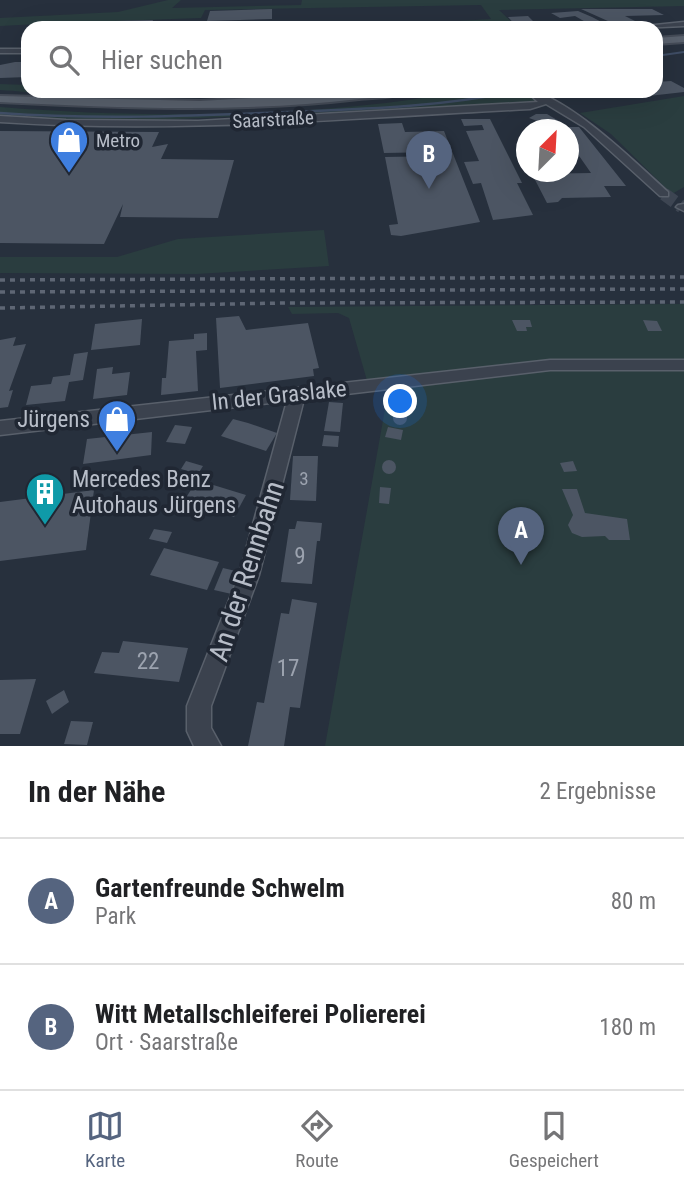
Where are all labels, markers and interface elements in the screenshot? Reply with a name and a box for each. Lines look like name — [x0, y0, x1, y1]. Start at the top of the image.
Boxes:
search box — [21, 21, 663, 98]
icon: search — [45, 41, 83, 79]
text: Hier suchen — [101, 45, 223, 75]
street label: Saarstraße — [232, 106, 314, 133]
shop icon: Metro — [48, 119, 90, 174]
north arrow — [516, 119, 579, 182]
place label: Metro — [96, 129, 140, 152]
pin: B — [406, 131, 452, 189]
street label: In der Graslake — [210, 375, 348, 416]
your location — [383, 384, 417, 418]
shop icon: Jürgens — [96, 398, 138, 453]
place label: Jürgens — [17, 406, 90, 433]
place label: Mercedes Benz Autohaus Jürgens — [72, 466, 236, 519]
house number: 3 — [299, 467, 309, 490]
building icon: Mercedes Benz Autohaus Jürgens — [24, 471, 66, 526]
street label: An der Rennbahn — [202, 477, 291, 665]
pin: A — [498, 507, 544, 565]
house number: 9 — [294, 543, 306, 570]
house number: 22 — [137, 648, 159, 675]
house number: 17 — [277, 655, 299, 682]
text: In der Nähe — [28, 774, 165, 809]
text: 2 Ergebnisse — [539, 778, 656, 805]
text: Gartenfreunde Schwelm — [95, 873, 345, 903]
text: A — [44, 888, 58, 915]
text: 80 m — [611, 888, 656, 915]
text: Park — [95, 903, 136, 930]
text: Witt Metallschleiferei Poliererei — [95, 999, 426, 1029]
text: B — [45, 1014, 57, 1041]
text: 180 m — [599, 1014, 656, 1041]
text: Ort · Saarstraße — [95, 1029, 238, 1056]
tab: Karte — [85, 1107, 125, 1172]
tab: Route — [295, 1107, 339, 1172]
tab: Gespeichert — [509, 1107, 599, 1172]

